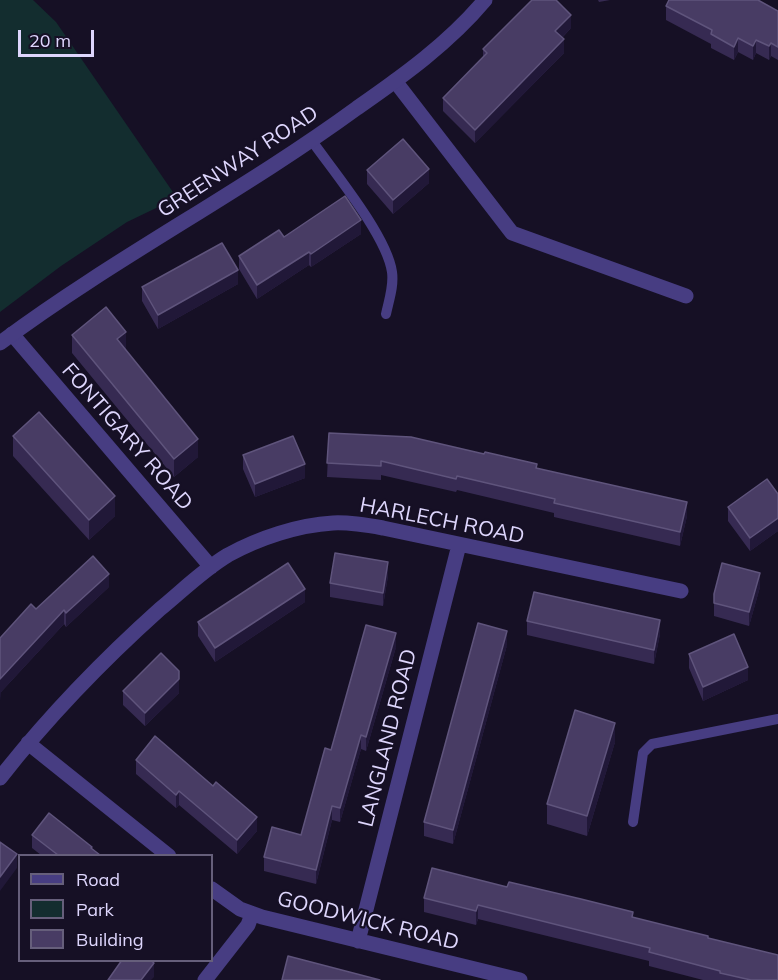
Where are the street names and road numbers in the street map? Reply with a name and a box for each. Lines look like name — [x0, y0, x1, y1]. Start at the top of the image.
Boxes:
street label: GREENWAY ROAD — [153, 101, 323, 223]
street label: FONTIGARY ROAD — [56, 358, 198, 516]
street label: HARLECH ROAD — [358, 493, 526, 549]
street label: LANGLAND ROAD — [354, 647, 422, 829]
street label: GOODWICK ROAD — [274, 886, 462, 956]

